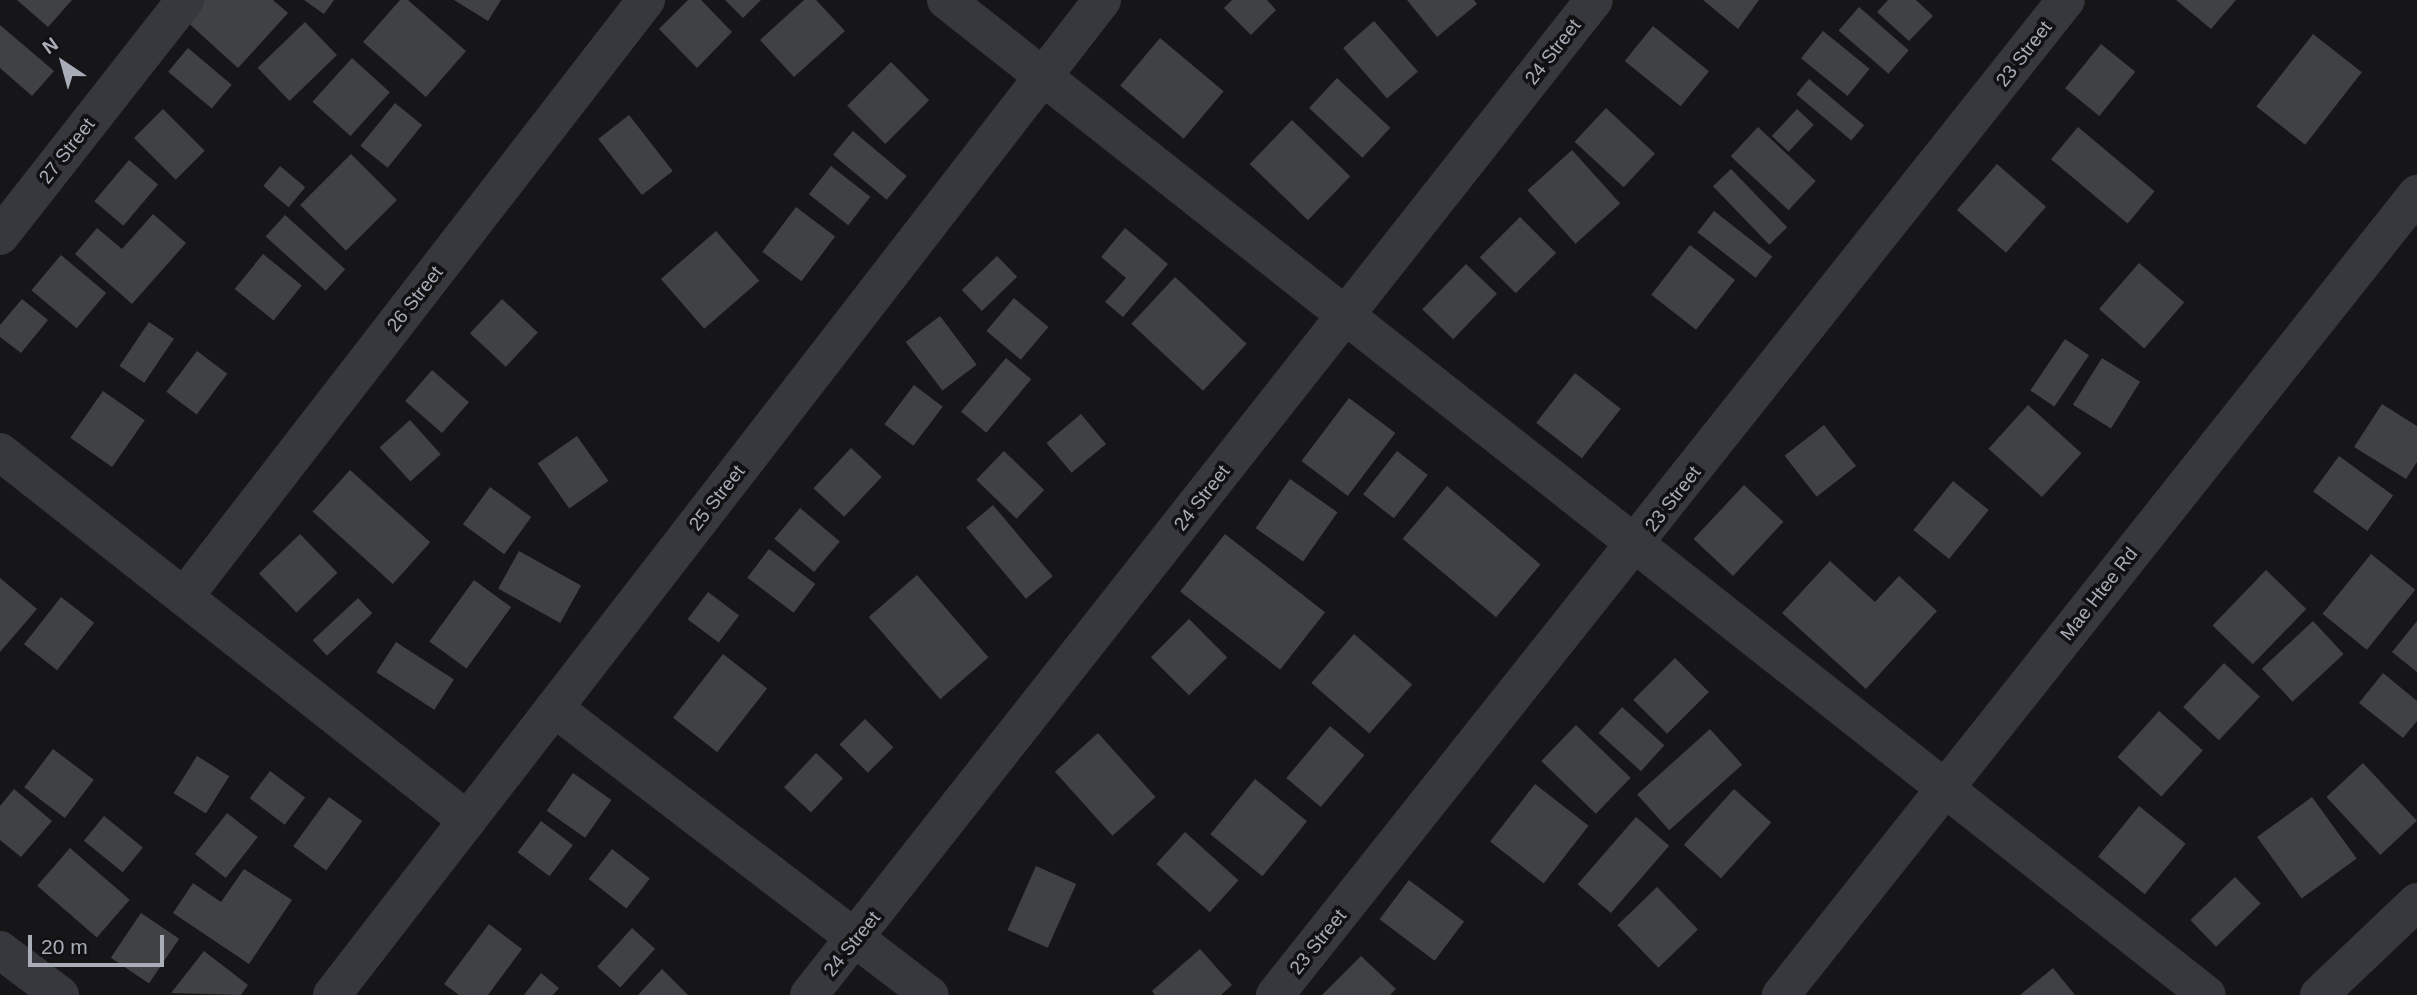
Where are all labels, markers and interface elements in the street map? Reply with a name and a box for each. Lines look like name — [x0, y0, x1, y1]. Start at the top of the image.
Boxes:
street label: 24 Street — [1520, 15, 1586, 89]
street label: 23 Street — [1991, 17, 2057, 91]
north arrow — [28, 28, 98, 98]
text: N — [39, 33, 62, 58]
street label: 27 Street — [34, 114, 100, 188]
street label: 26 Street — [382, 262, 448, 336]
street label: 25 Street — [684, 461, 750, 535]
street label: 24 Street — [1169, 461, 1235, 535]
street label: 23 Street — [1640, 462, 1706, 536]
street label: Mae Htee Rd — [2056, 543, 2142, 645]
street label: 23 Street — [1285, 905, 1351, 979]
street label: 24 Street — [819, 907, 885, 981]
scale bar — [32, 922, 168, 966]
text: 20 m — [41, 935, 88, 958]

